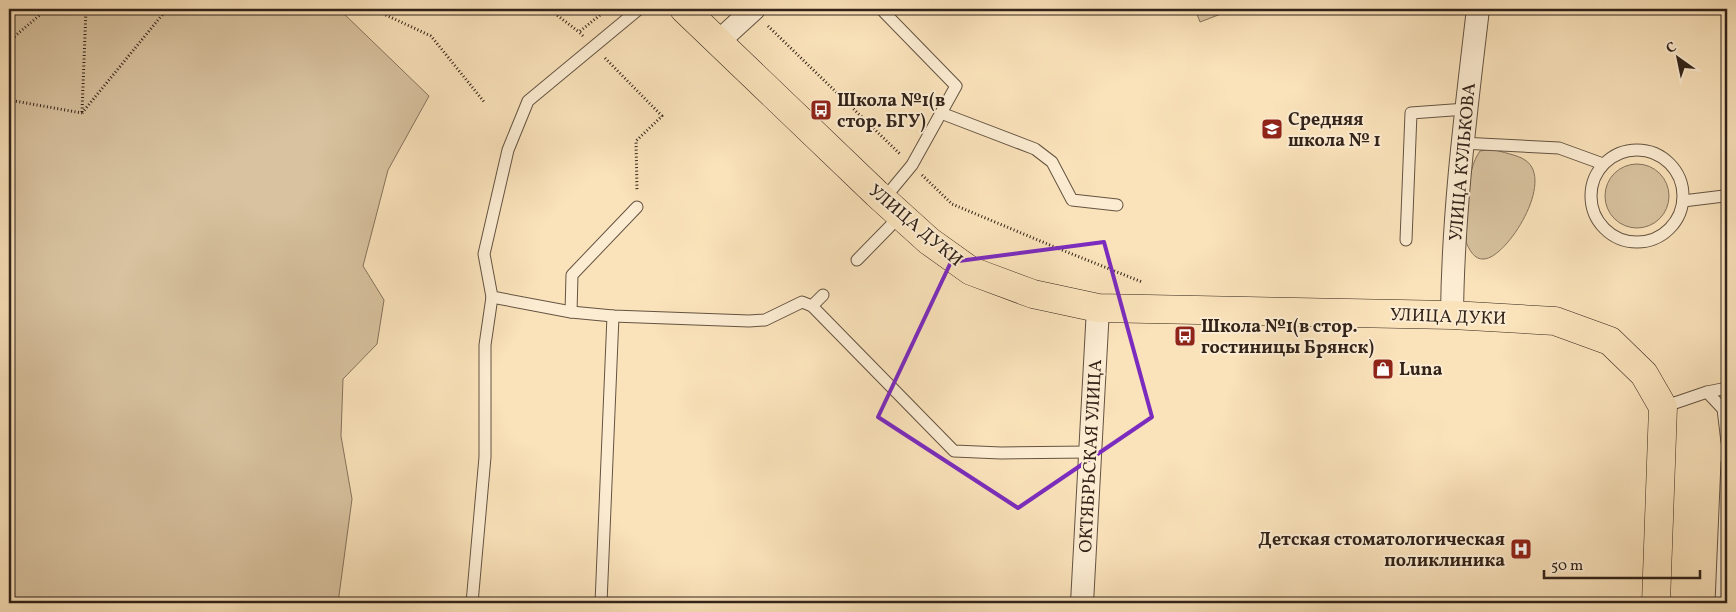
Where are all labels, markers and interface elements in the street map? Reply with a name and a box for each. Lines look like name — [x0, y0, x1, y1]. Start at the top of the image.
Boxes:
north arrow — [1654, 32, 1704, 82]
text: С — [1663, 38, 1681, 59]
street label: УЛИЦА КУЛЬКОВА — [1444, 82, 1483, 242]
place label: Школа №1(в стор. БГУ) — [837, 89, 945, 135]
bus stop icon: Школа №1(в стор. БГУ) — [809, 98, 833, 122]
place label: Средняя школа № 1 — [1288, 108, 1381, 154]
school or university icon: Средняя школа № 1 — [1260, 117, 1284, 141]
street label: УЛИЦА ДУКИ — [862, 179, 968, 273]
street label: УЛИЦА ДУКИ — [1389, 303, 1507, 332]
place label: Школа №1(в стор. гостиницы Брянск) — [1201, 315, 1374, 361]
bus stop icon: Школа №1(в стор. гостиницы Брянск) — [1173, 324, 1197, 348]
shop icon: Luna — [1371, 357, 1395, 381]
street label: ОКТЯБРЬСКАЯ УЛИЦА — [1074, 358, 1109, 553]
place label: Luna — [1399, 358, 1443, 383]
place label: Детская стоматологическая поликлиника — [1258, 528, 1505, 574]
hospital icon: Детская стоматологическая поликлиника — [1509, 537, 1533, 561]
scale bar — [1544, 547, 1700, 579]
text: 50 m — [1551, 556, 1583, 577]

